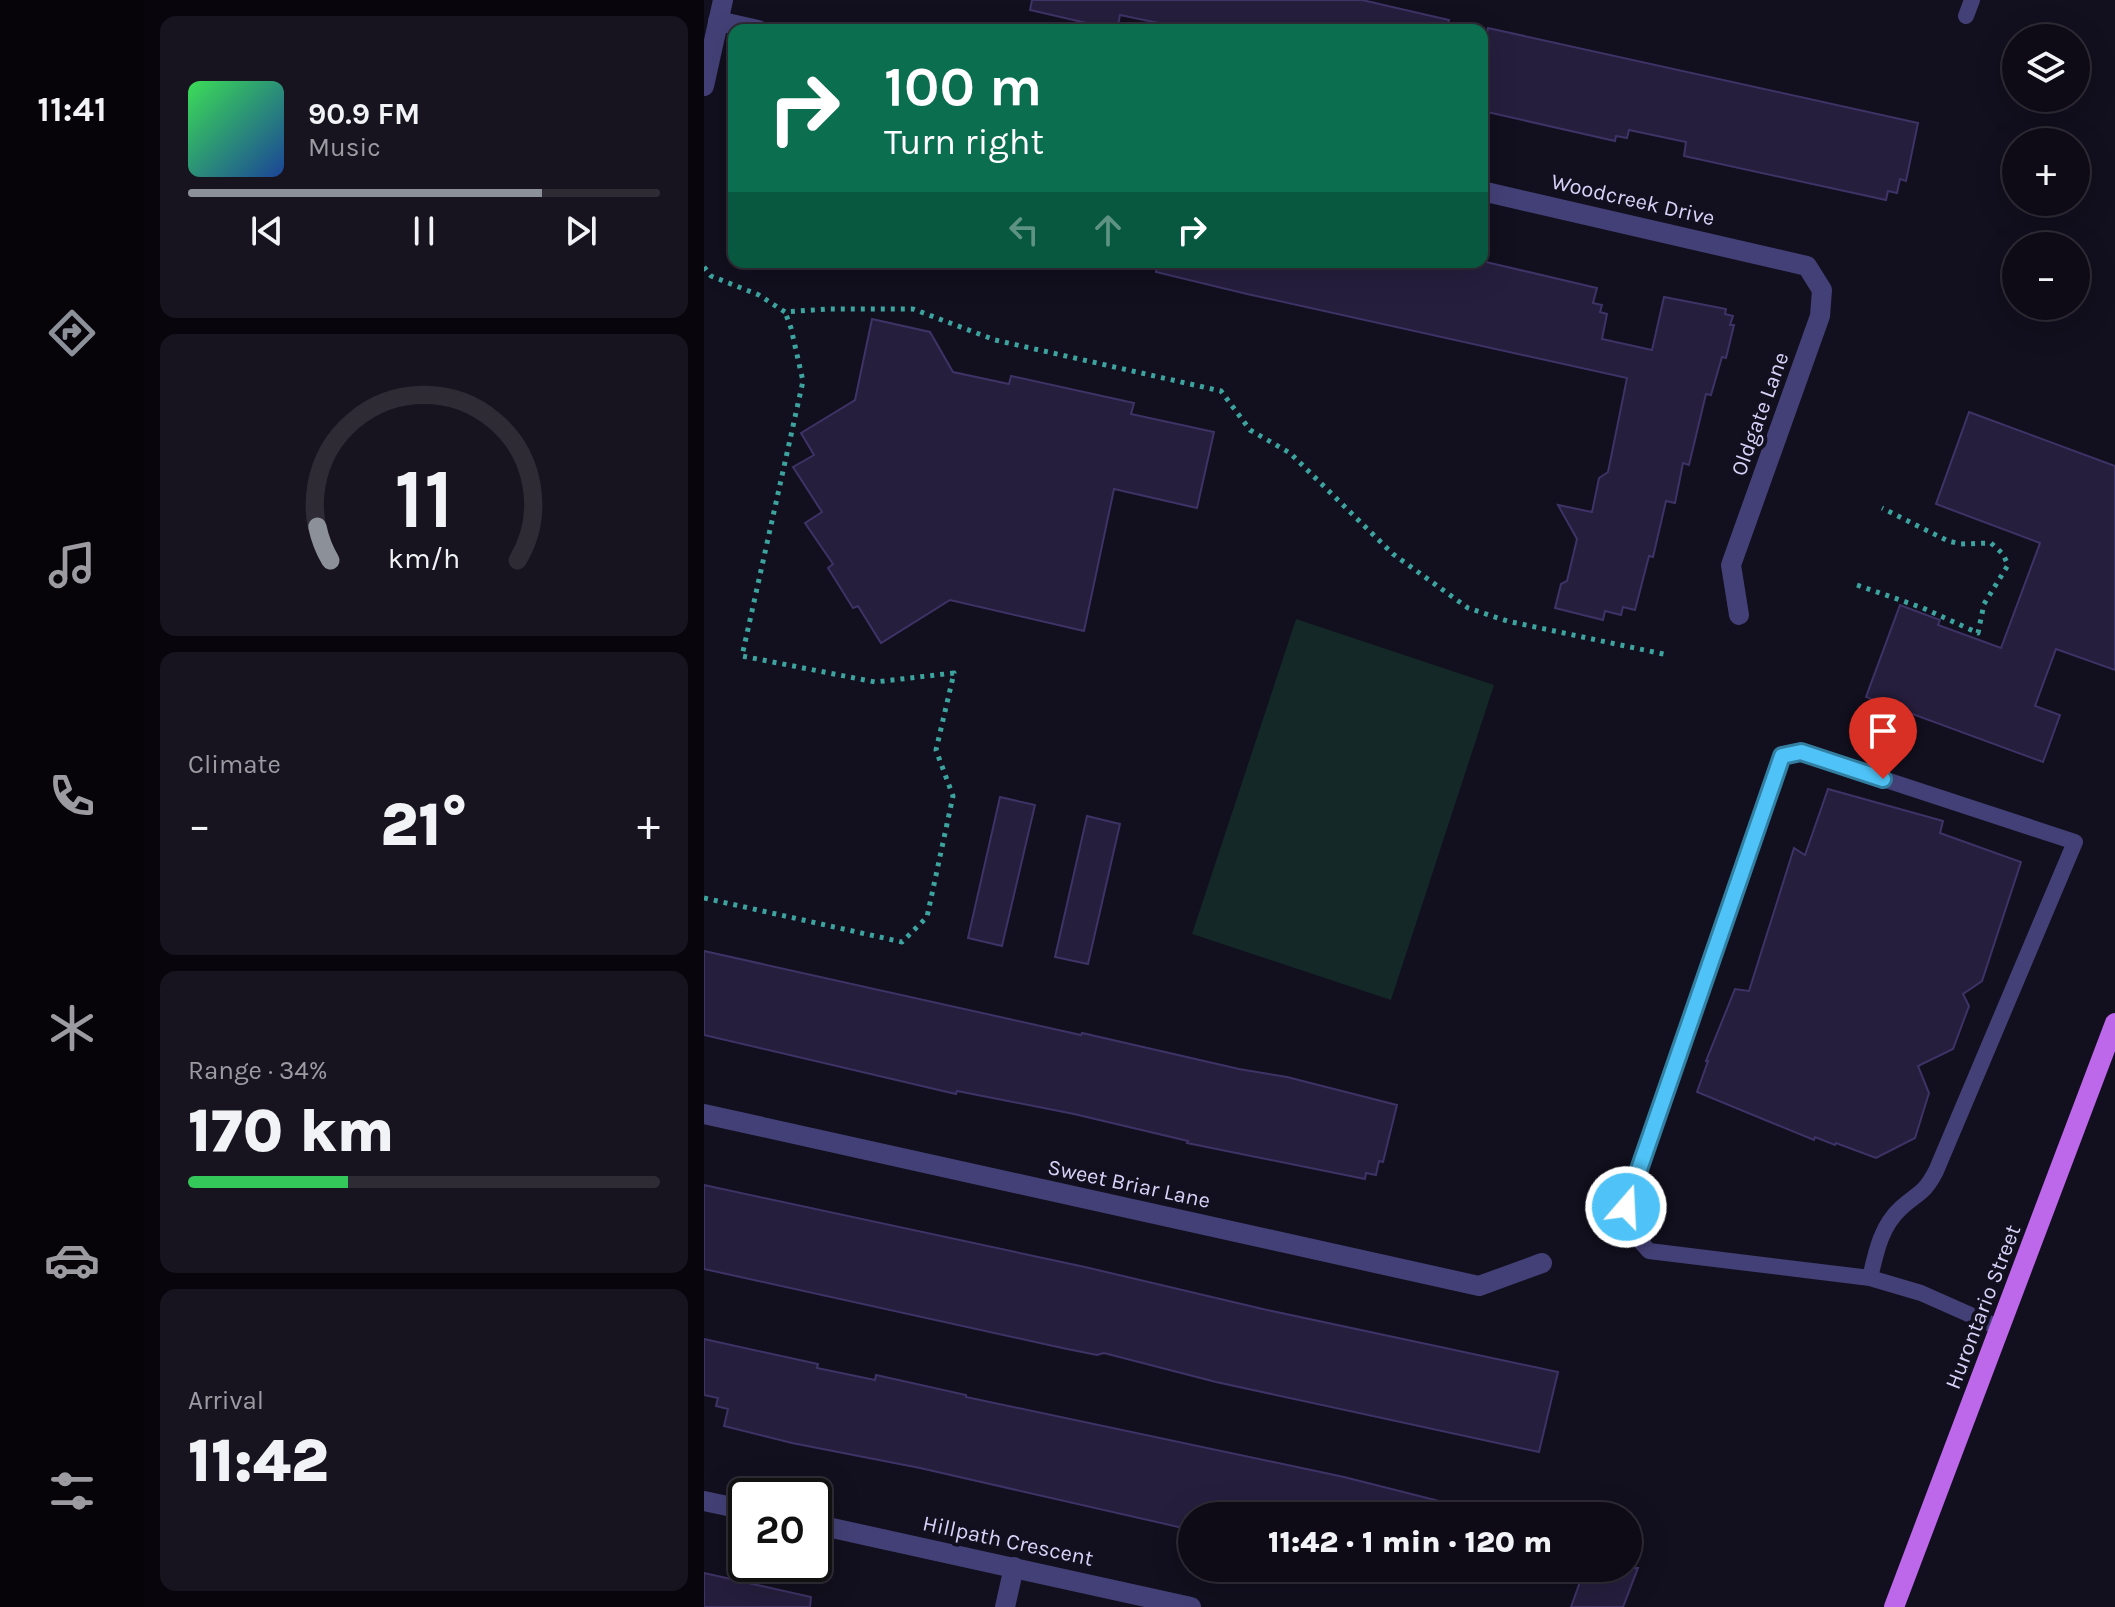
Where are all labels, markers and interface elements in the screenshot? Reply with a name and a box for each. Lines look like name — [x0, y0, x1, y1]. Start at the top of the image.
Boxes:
map controls — [2002, 24, 2090, 320]
button: layers — [2002, 24, 2090, 112]
text: 100 m — [884, 54, 1042, 119]
icon: right — [752, 56, 856, 160]
text: 11:41 — [37, 88, 107, 130]
text: 90.9 FM — [308, 96, 420, 132]
text: Turn right — [884, 121, 1044, 163]
button: + — [2002, 128, 2090, 216]
text: Music — [308, 132, 381, 163]
street label: Woodcreek Drive — [1549, 169, 1717, 231]
icon: left — [1002, 208, 1046, 252]
icon: ahead — [1086, 208, 1130, 252]
icon: right — [1170, 208, 1214, 252]
icon: previous — [245, 209, 289, 253]
icon: pause — [402, 209, 446, 253]
icon: next — [559, 209, 603, 253]
button: − — [2002, 232, 2090, 320]
icon: directions — [44, 305, 100, 361]
street label: Oldgate Lane — [1726, 349, 1794, 479]
text: 11 — [394, 451, 454, 548]
icon: music — [44, 537, 100, 593]
text: km/h — [388, 542, 460, 575]
pin — [1849, 697, 1917, 779]
icon: arrive — [1861, 709, 1905, 753]
text: Climate — [188, 749, 281, 780]
icon: phone — [44, 768, 100, 824]
text: 21° — [380, 790, 468, 860]
text: − — [188, 800, 211, 851]
text: + — [637, 800, 660, 851]
icon: climate — [44, 1000, 100, 1056]
text: Range · 34% — [188, 1055, 328, 1086]
text: 170 km — [188, 1096, 394, 1166]
street label: Sweet Briar Lane — [1045, 1154, 1213, 1214]
position arrow — [1584, 1165, 1668, 1249]
street label: Hurontario Street — [1940, 1221, 2026, 1393]
icon: car — [44, 1232, 100, 1288]
text: Arrival — [188, 1385, 264, 1416]
text: 11:42 — [188, 1426, 329, 1496]
icon: filters — [44, 1463, 100, 1519]
speed limit sign: 20 — [728, 1478, 832, 1582]
street label: Hillpath Crescent — [920, 1510, 1096, 1572]
text: 11:42 · 1 min · 120 m — [1268, 1524, 1552, 1560]

